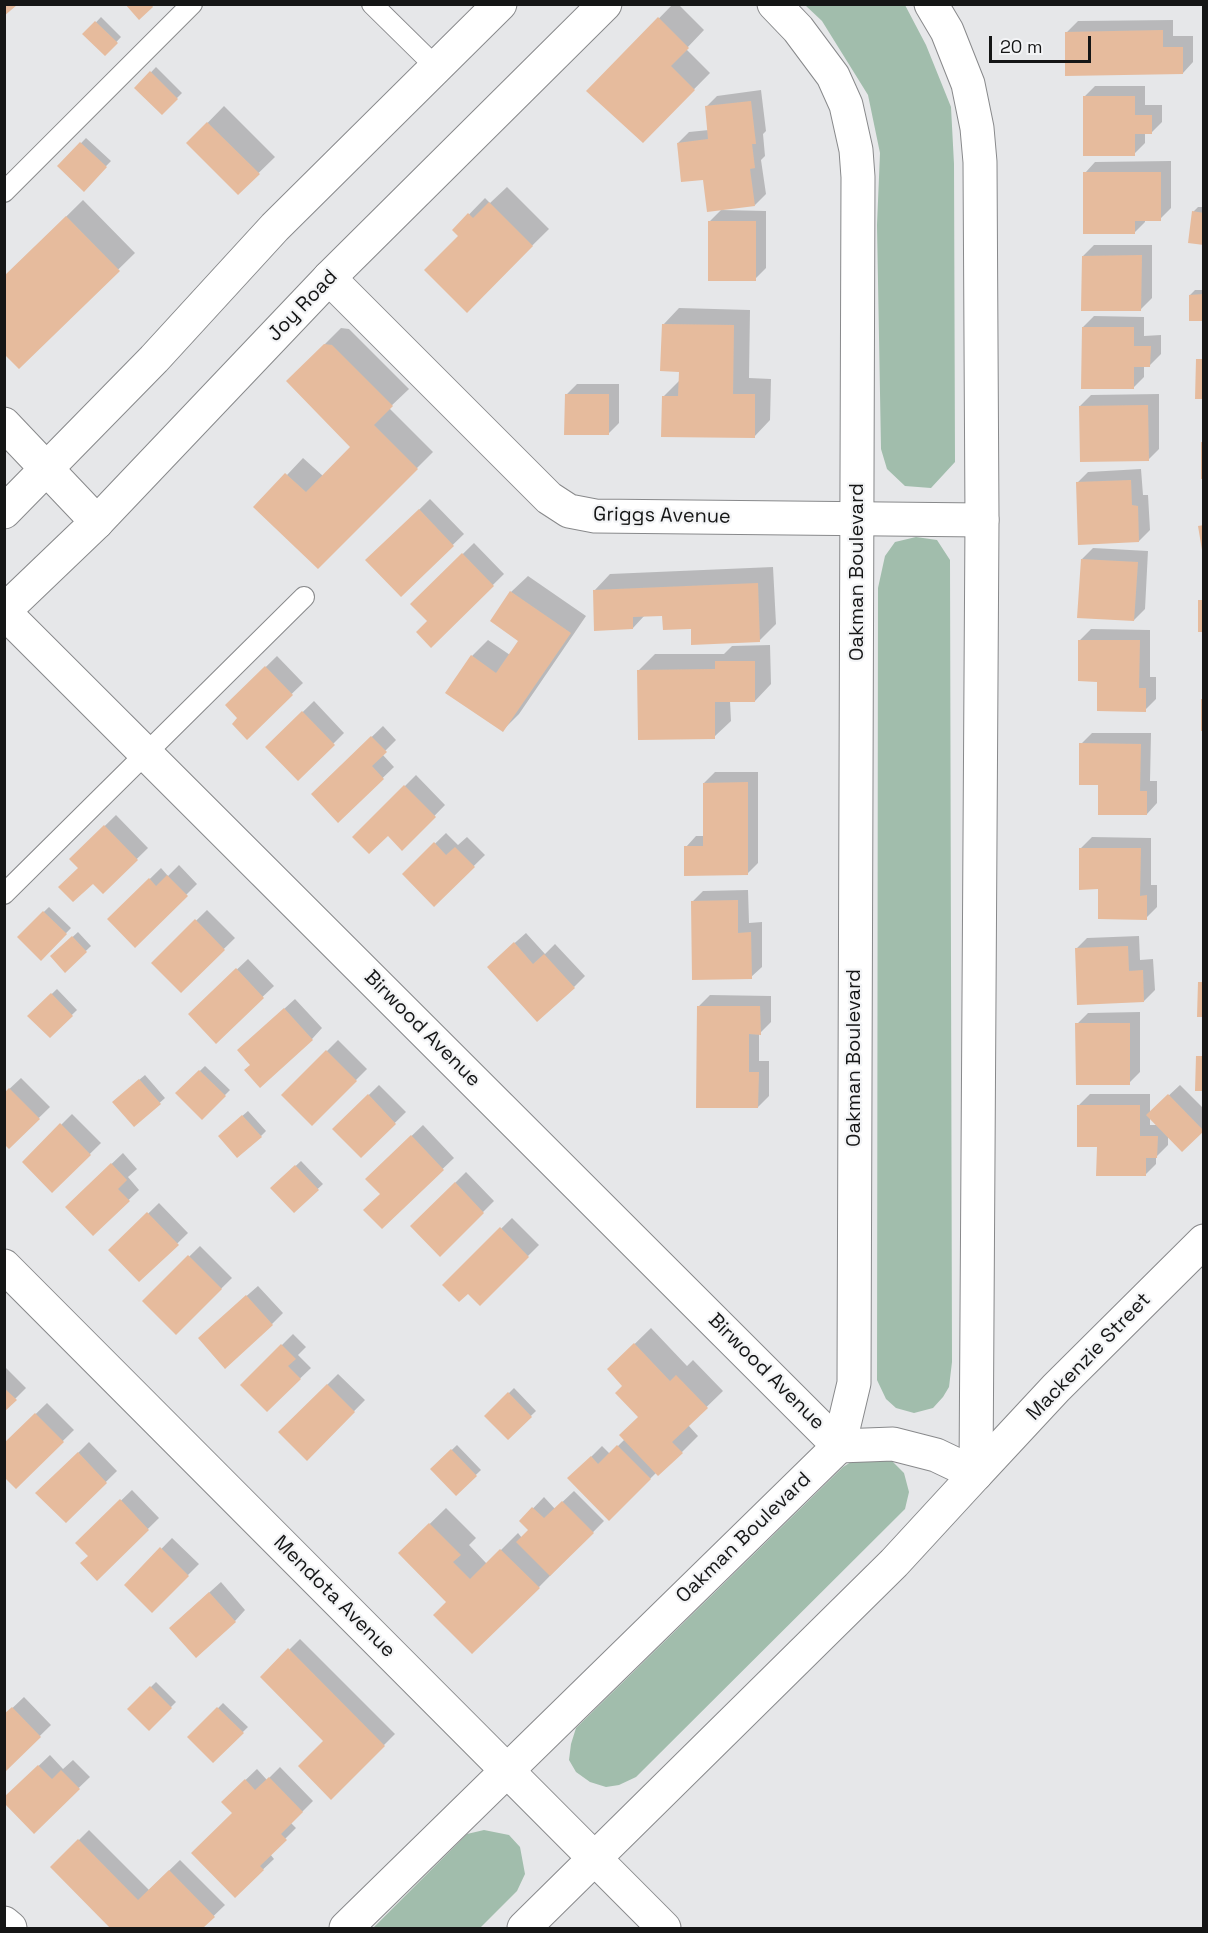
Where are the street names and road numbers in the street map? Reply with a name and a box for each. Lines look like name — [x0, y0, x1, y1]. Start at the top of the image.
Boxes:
street label: Joy Road — [263, 265, 343, 347]
street label: Oakman Boulevard — [846, 483, 870, 661]
street label: Griggs Avenue — [593, 503, 731, 529]
street label: Birwood Avenue — [359, 966, 485, 1092]
street label: Oakman Boulevard — [843, 969, 867, 1147]
street label: Mackenzie Street — [1022, 1288, 1156, 1426]
street label: Birwood Avenue — [703, 1309, 829, 1435]
street label: Oakman Boulevard — [672, 1468, 816, 1608]
street label: Mendota Avenue — [268, 1531, 400, 1663]

